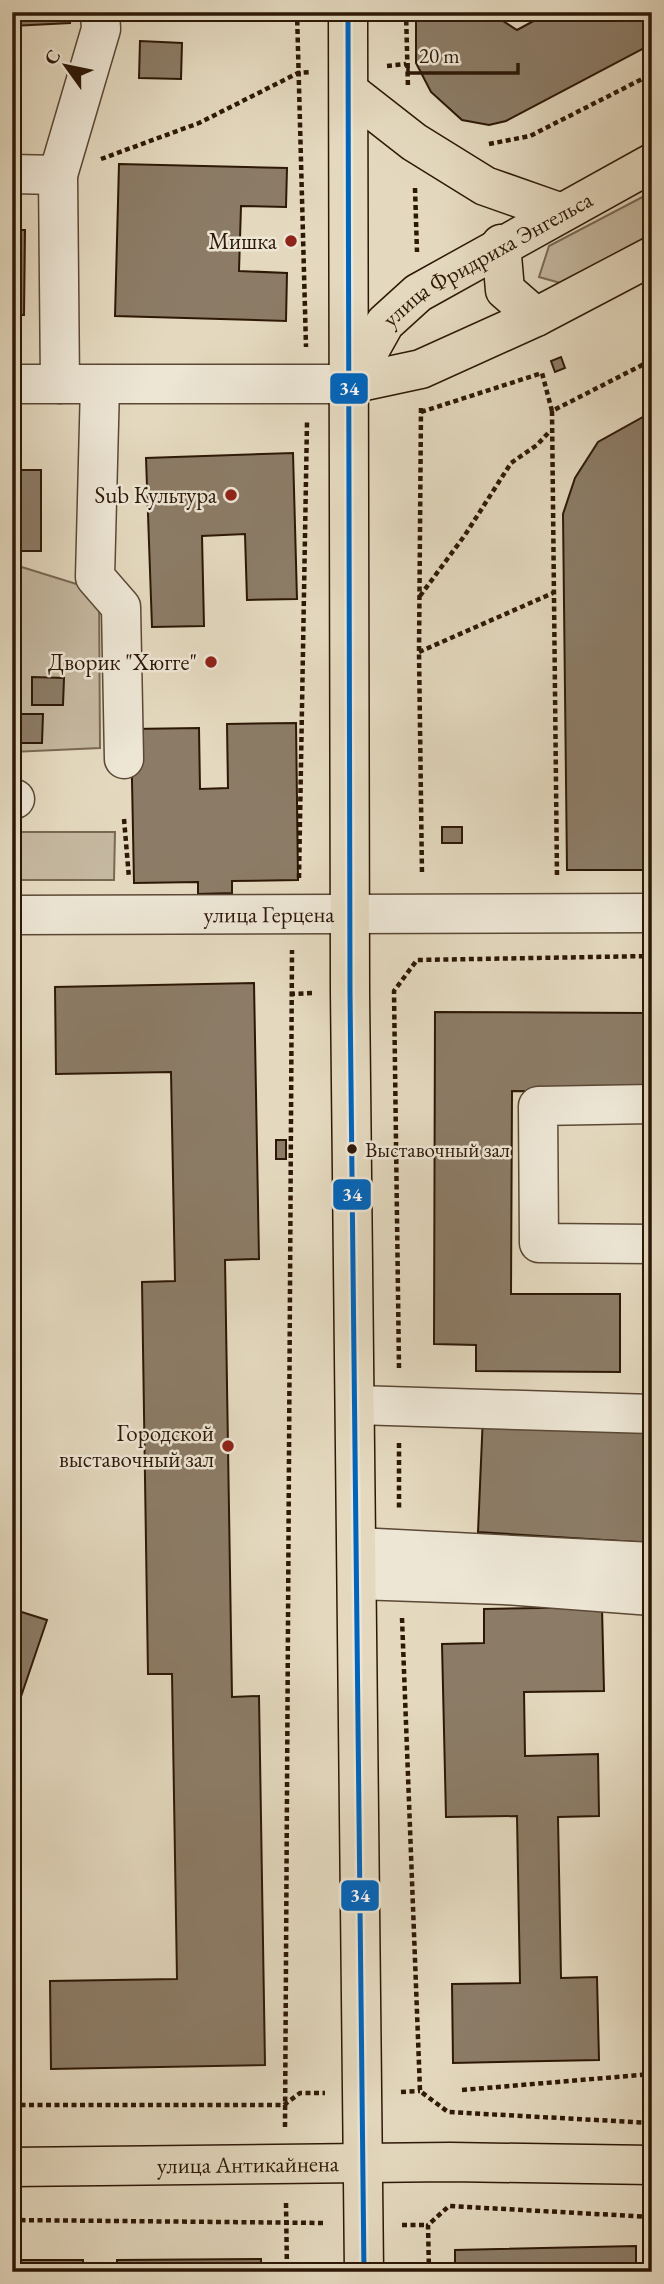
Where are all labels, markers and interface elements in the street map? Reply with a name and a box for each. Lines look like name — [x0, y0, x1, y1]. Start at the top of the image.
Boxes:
north arrow — [32, 32, 102, 102]
scale bar — [408, 32, 519, 76]
text: 20 m — [419, 42, 460, 69]
text: С — [38, 45, 66, 69]
street label: улица Фридриха Энгельса — [376, 184, 598, 333]
place label: Мишка — [208, 226, 278, 256]
marker: Мишка — [283, 233, 299, 249]
line badge: 34 — [329, 372, 369, 405]
text: 34 — [339, 376, 360, 401]
place label: Sub Культура — [94, 480, 218, 510]
marker: Sub Культура — [223, 487, 239, 503]
place label: Дворик "Хюгге" — [48, 647, 197, 677]
marker: Дворик "Хюгге" — [203, 654, 219, 670]
street label: улица Герцена — [203, 899, 335, 929]
place label: Выставочный зал — [365, 1136, 510, 1163]
marker: Выставочный зал — [345, 1142, 359, 1156]
line badge: 34 — [332, 1178, 372, 1211]
text: 34 — [342, 1182, 363, 1207]
place label: Городской выставочный зал — [59, 1418, 214, 1474]
marker: Городской выставочный зал — [220, 1438, 236, 1454]
line badge: 34 — [340, 1879, 380, 1912]
text: 34 — [350, 1883, 371, 1908]
street label: улица Антикайнена — [157, 2148, 340, 2180]

